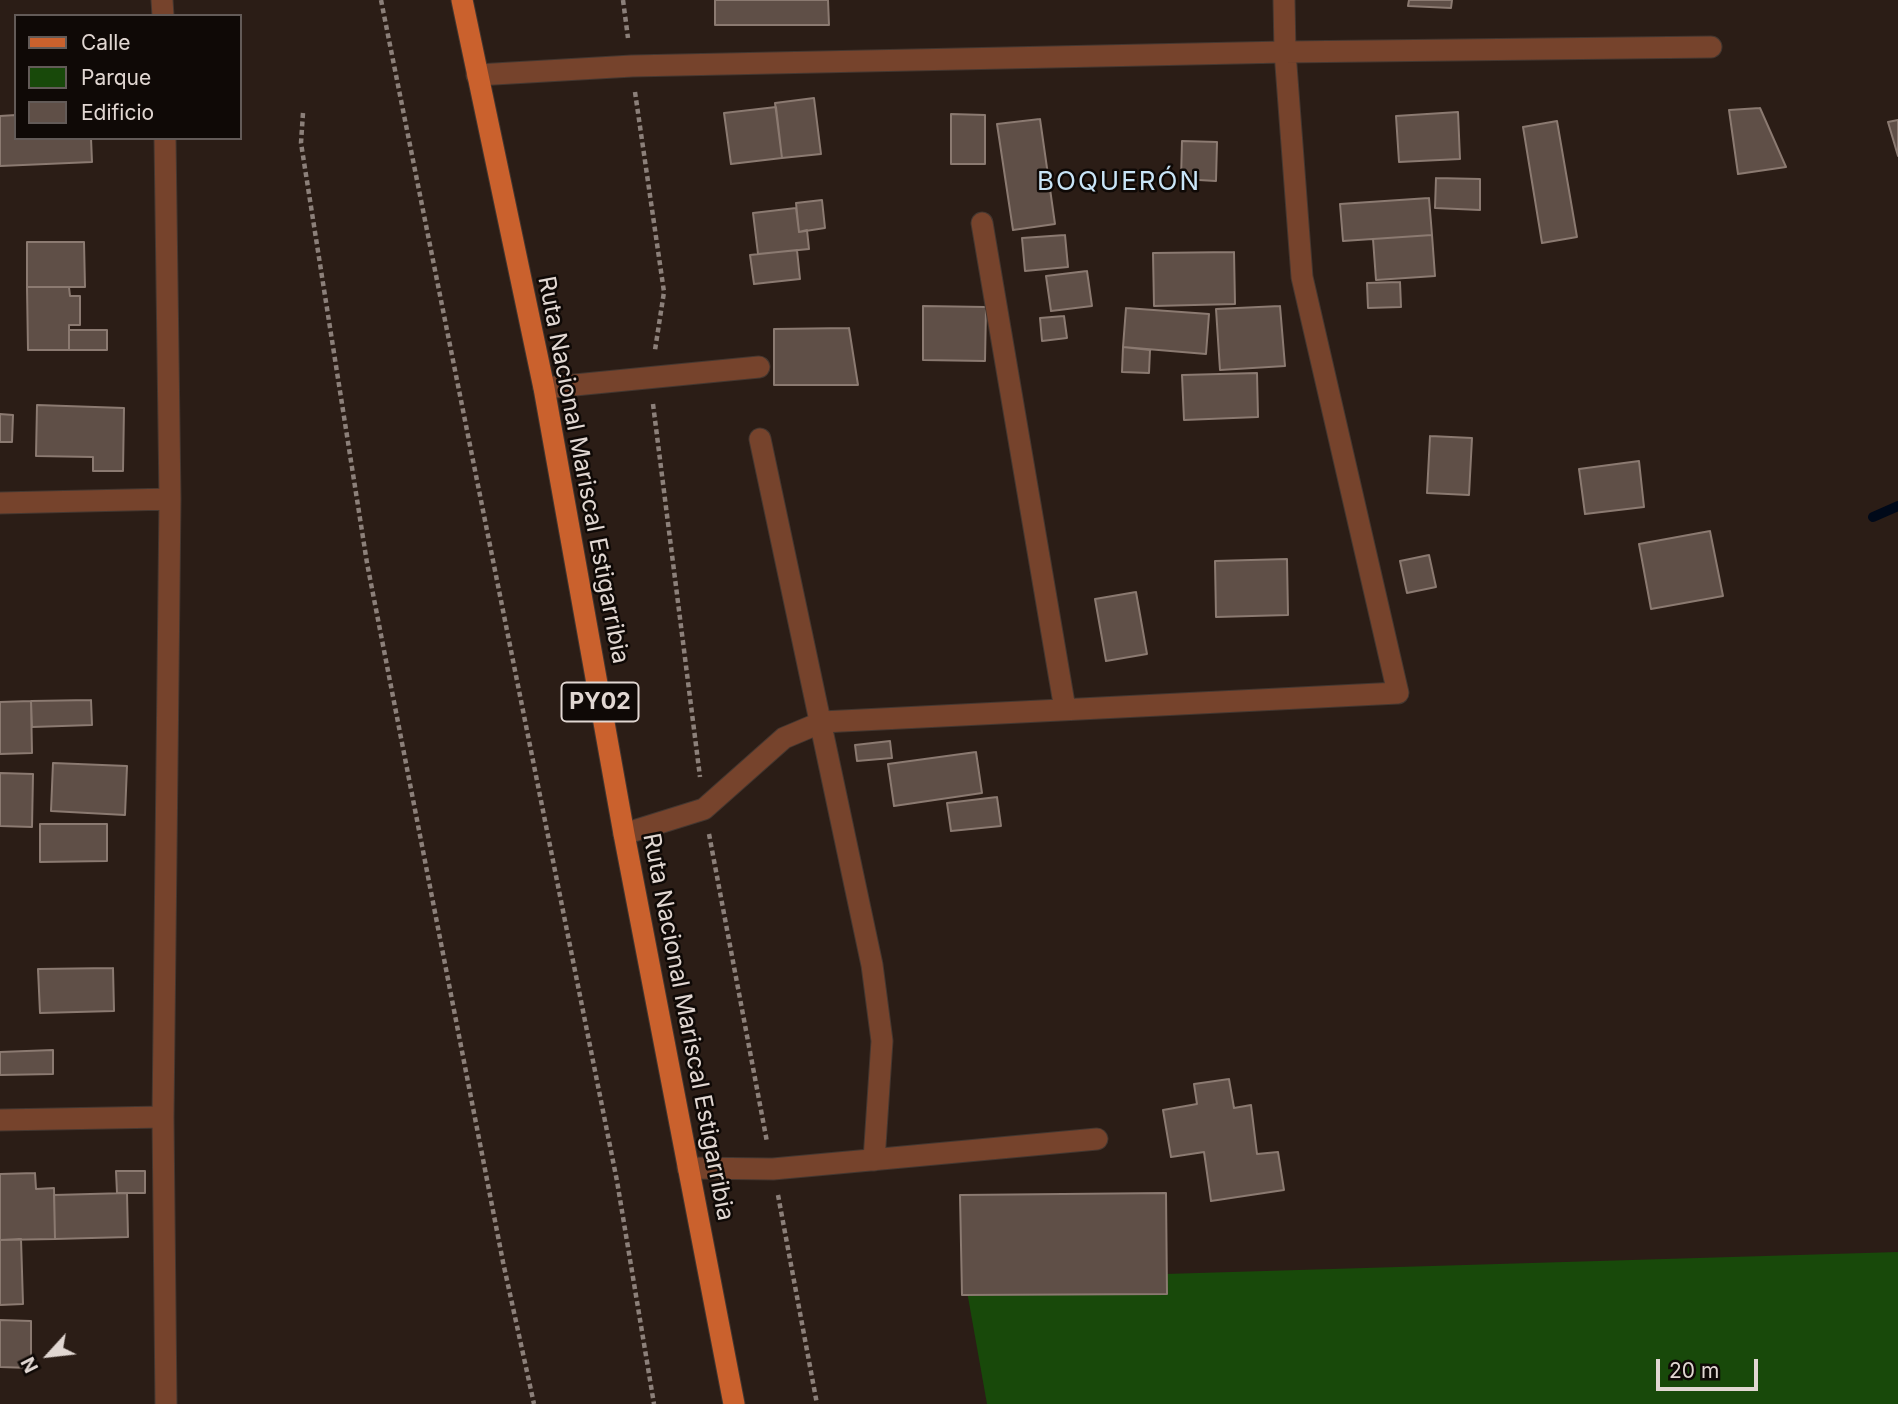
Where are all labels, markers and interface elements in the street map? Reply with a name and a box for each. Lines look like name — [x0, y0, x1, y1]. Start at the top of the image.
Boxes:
legend — [14, 14, 242, 140]
text: Calle — [81, 30, 131, 55]
text: Parque — [81, 65, 151, 90]
text: Edificio — [81, 100, 154, 125]
district label: BOQUERÓN — [1038, 166, 1200, 198]
street label: Ruta Nacional Mariscal Estigarribia — [531, 274, 635, 666]
road number: PY02 — [562, 682, 638, 722]
street label: Ruta Nacional Mariscal Estigarribia — [636, 831, 740, 1223]
north arrow — [14, 1320, 84, 1390]
scale bar — [1660, 1344, 1762, 1388]
text: N — [16, 1353, 43, 1376]
text: 20 m — [1669, 1358, 1719, 1383]

